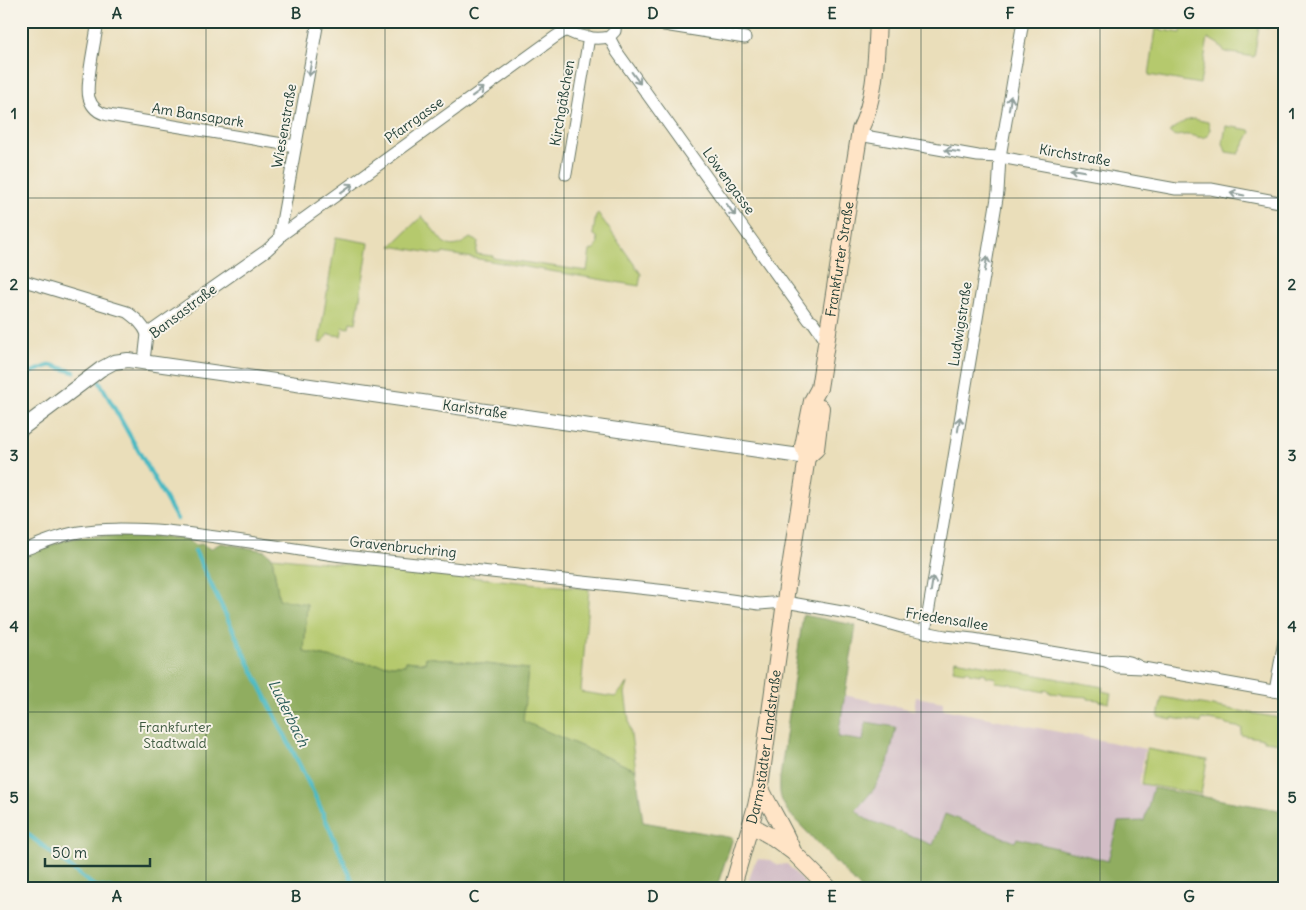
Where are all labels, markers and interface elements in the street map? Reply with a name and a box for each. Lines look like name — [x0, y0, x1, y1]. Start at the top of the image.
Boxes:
text: A — [112, 3, 122, 23]
text: B — [291, 3, 302, 23]
text: C — [469, 3, 480, 23]
text: D — [647, 3, 659, 23]
text: E — [827, 3, 837, 23]
text: F — [1005, 3, 1015, 23]
text: G — [1183, 3, 1195, 23]
street label: Kirchgäßchen — [546, 59, 578, 147]
one-way arrow — [304, 61, 314, 77]
one-way arrow — [631, 71, 641, 85]
street label: Wiesenstraße — [268, 82, 300, 170]
one-way arrow — [471, 87, 485, 97]
street label: Pfarrgasse — [381, 93, 447, 147]
one-way arrow — [1005, 95, 1015, 111]
street label: Am Bansapark — [151, 99, 245, 131]
text: 1 — [11, 103, 17, 123]
text: 1 — [1289, 103, 1295, 123]
street label: Kirchstraße — [1038, 140, 1112, 170]
street label: Löwengasse — [699, 144, 759, 218]
one-way arrow — [944, 146, 960, 156]
one-way arrow — [1069, 165, 1085, 175]
one-way arrow — [340, 182, 353, 193]
one-way arrow — [1229, 189, 1245, 199]
street label: Frankfurter Straße — [821, 200, 858, 318]
one-way arrow — [726, 203, 736, 217]
one-way arrow — [981, 256, 991, 272]
text: 2 — [10, 274, 19, 294]
text: 2 — [1288, 274, 1297, 294]
street label: Bansastraße — [146, 280, 220, 342]
street label: Ludwigstraße — [944, 280, 976, 368]
street label: Karlstraße — [441, 396, 509, 422]
one-way arrow — [954, 416, 964, 432]
text: 3 — [9, 445, 19, 465]
text: 3 — [1287, 445, 1297, 465]
street label: Gravenbruchring — [349, 532, 457, 562]
one-way arrow — [928, 577, 938, 593]
street label: Friedensallee — [904, 604, 990, 634]
text: 4 — [9, 616, 19, 636]
text: 4 — [1287, 616, 1297, 636]
street label: Darmstädter Landstraße — [742, 669, 785, 826]
water label: Luderbach — [265, 676, 314, 750]
park label: Frankfurter Stadtwald — [139, 718, 211, 752]
text: 5 — [9, 787, 19, 807]
text: 5 — [1287, 787, 1297, 807]
scale bar — [45, 835, 150, 867]
text: 50 m — [52, 843, 87, 862]
text: A — [112, 886, 122, 906]
text: B — [291, 886, 302, 906]
text: C — [469, 886, 480, 906]
text: D — [647, 886, 659, 906]
text: E — [827, 886, 837, 906]
text: F — [1005, 886, 1015, 906]
text: G — [1183, 886, 1195, 906]

